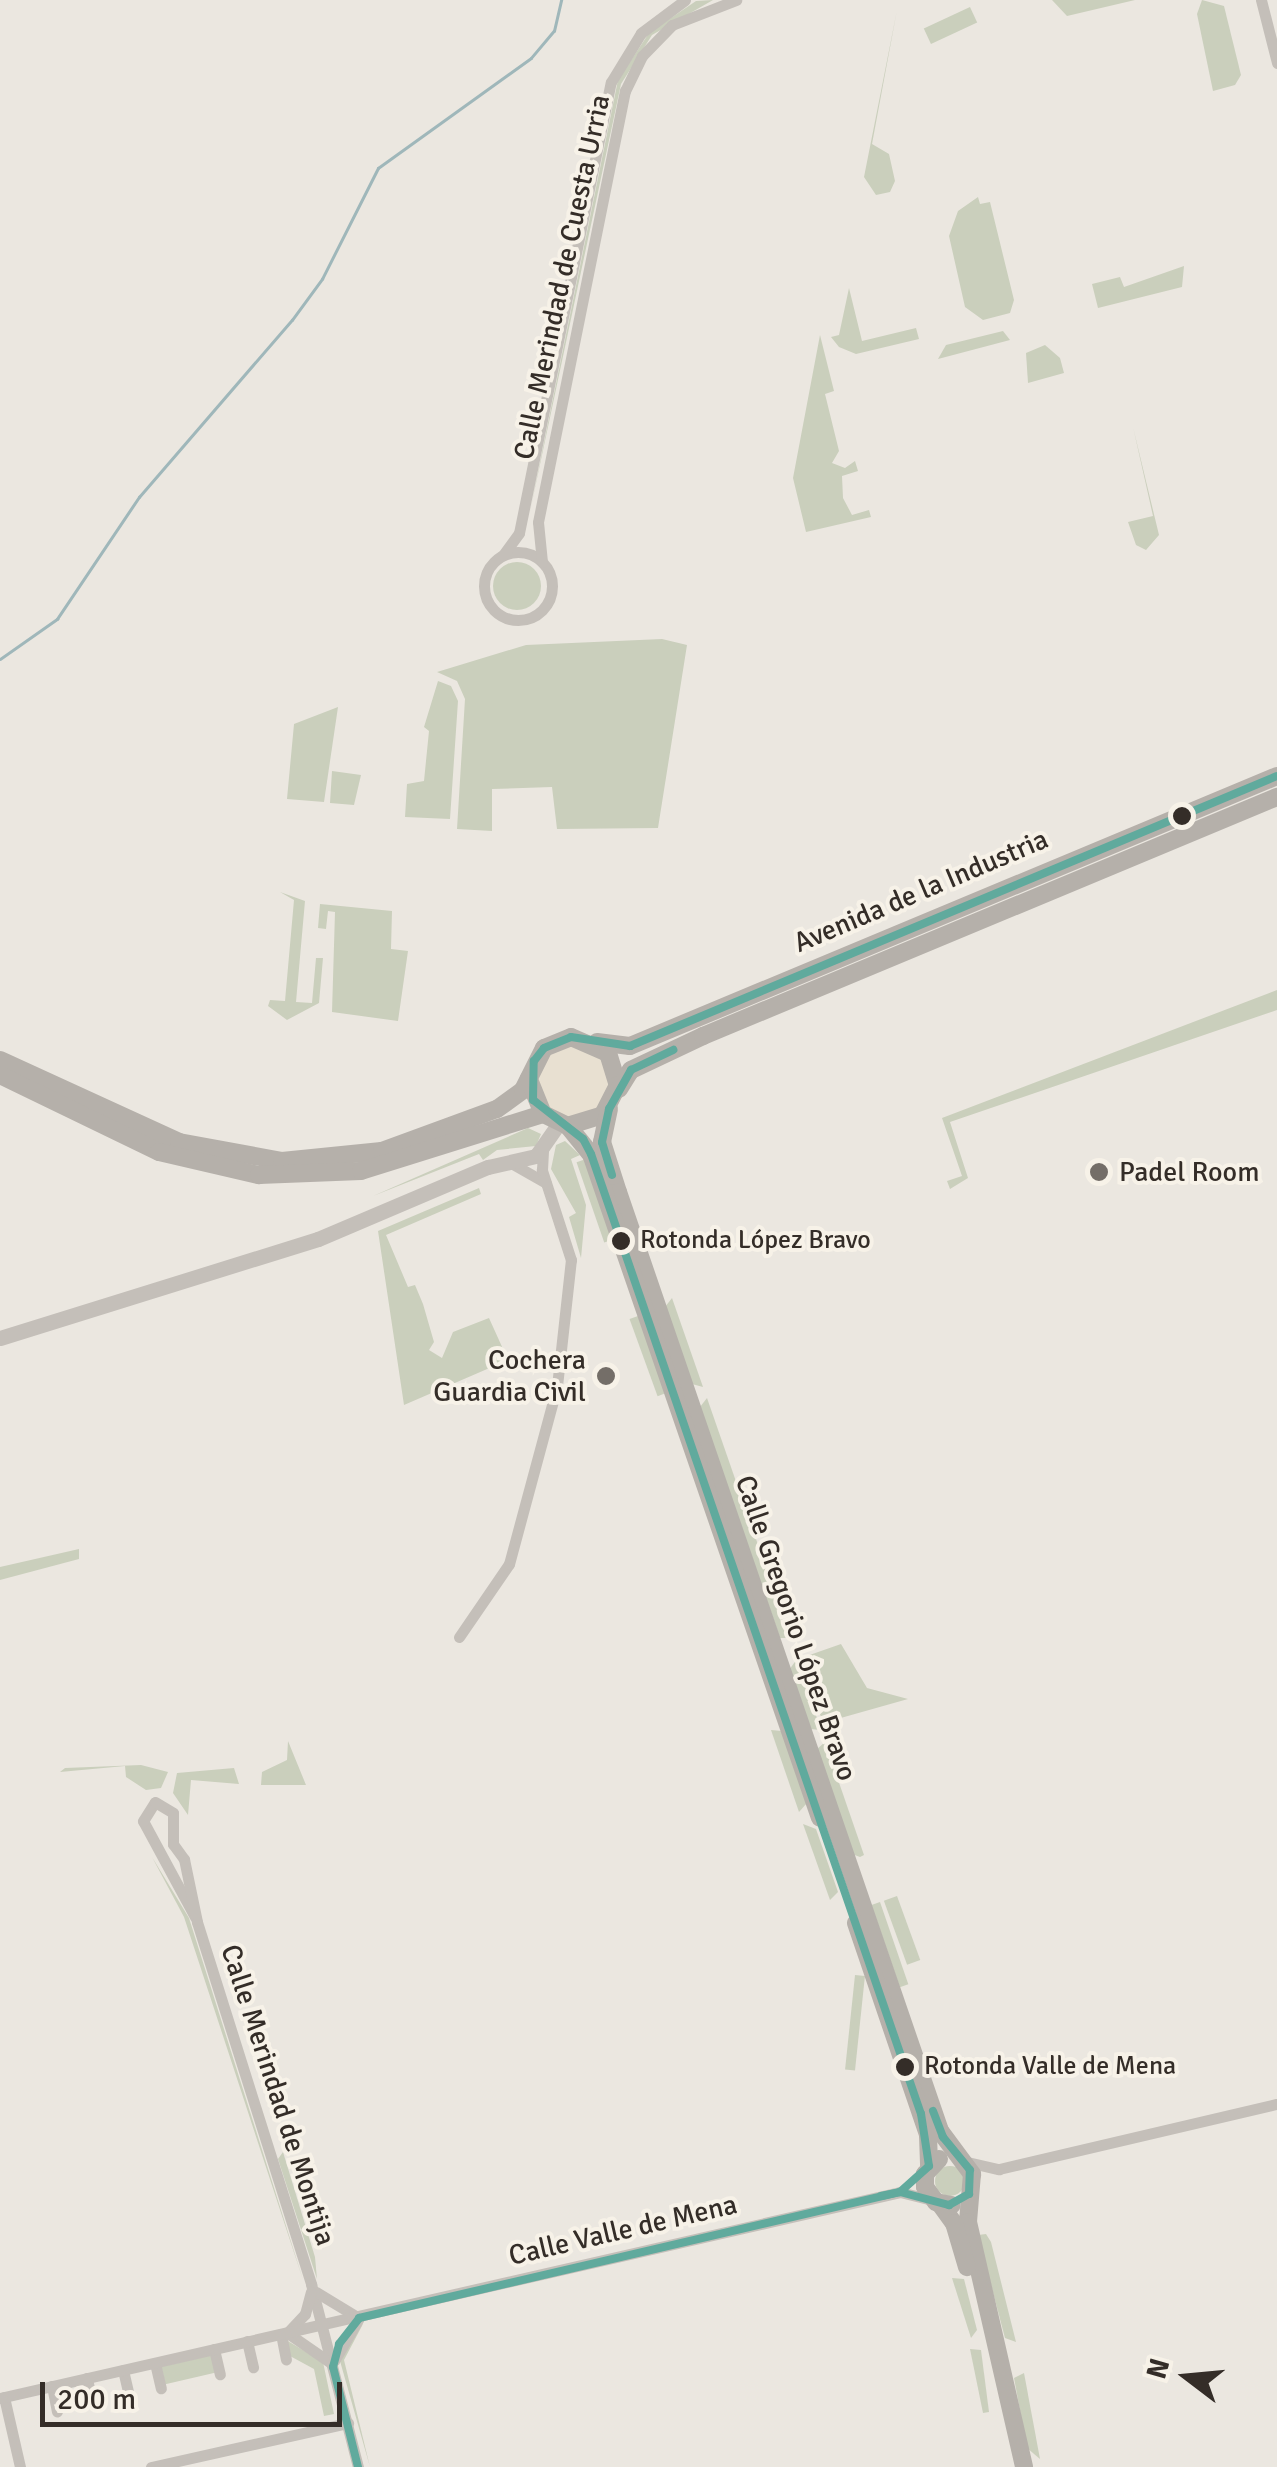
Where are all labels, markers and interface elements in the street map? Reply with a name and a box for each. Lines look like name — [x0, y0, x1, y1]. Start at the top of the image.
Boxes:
street label: Calle Merindad de Cuesta Urria — [507, 91, 617, 463]
unlabelled marker — [1172, 806, 1192, 826]
street label: Avenida de la Industria — [789, 822, 1053, 960]
place label: Padel Room — [1119, 1155, 1259, 1189]
marker: Padel Room — [1088, 1161, 1110, 1183]
place label: Rotonda López Bravo — [640, 1225, 871, 1257]
marker: Rotonda López Bravo — [611, 1231, 631, 1251]
place label: Cochera Guardia Civil — [433, 1343, 586, 1409]
marker: Cochera Guardia Civil — [595, 1365, 617, 1387]
street label: Calle Gregorio López Bravo — [728, 1471, 864, 1785]
street label: Calle Merindad de Montija — [213, 1940, 343, 2250]
place label: Rotonda Valle de Mena — [924, 2051, 1176, 2083]
marker: Rotonda Valle de Mena — [895, 2057, 915, 2077]
street label: Calle Valle de Mena — [506, 2187, 740, 2273]
north arrow — [1137, 2327, 1237, 2427]
text: N — [1139, 2355, 1177, 2383]
scale bar — [45, 2362, 348, 2424]
text: 200 m — [57, 2381, 136, 2418]

